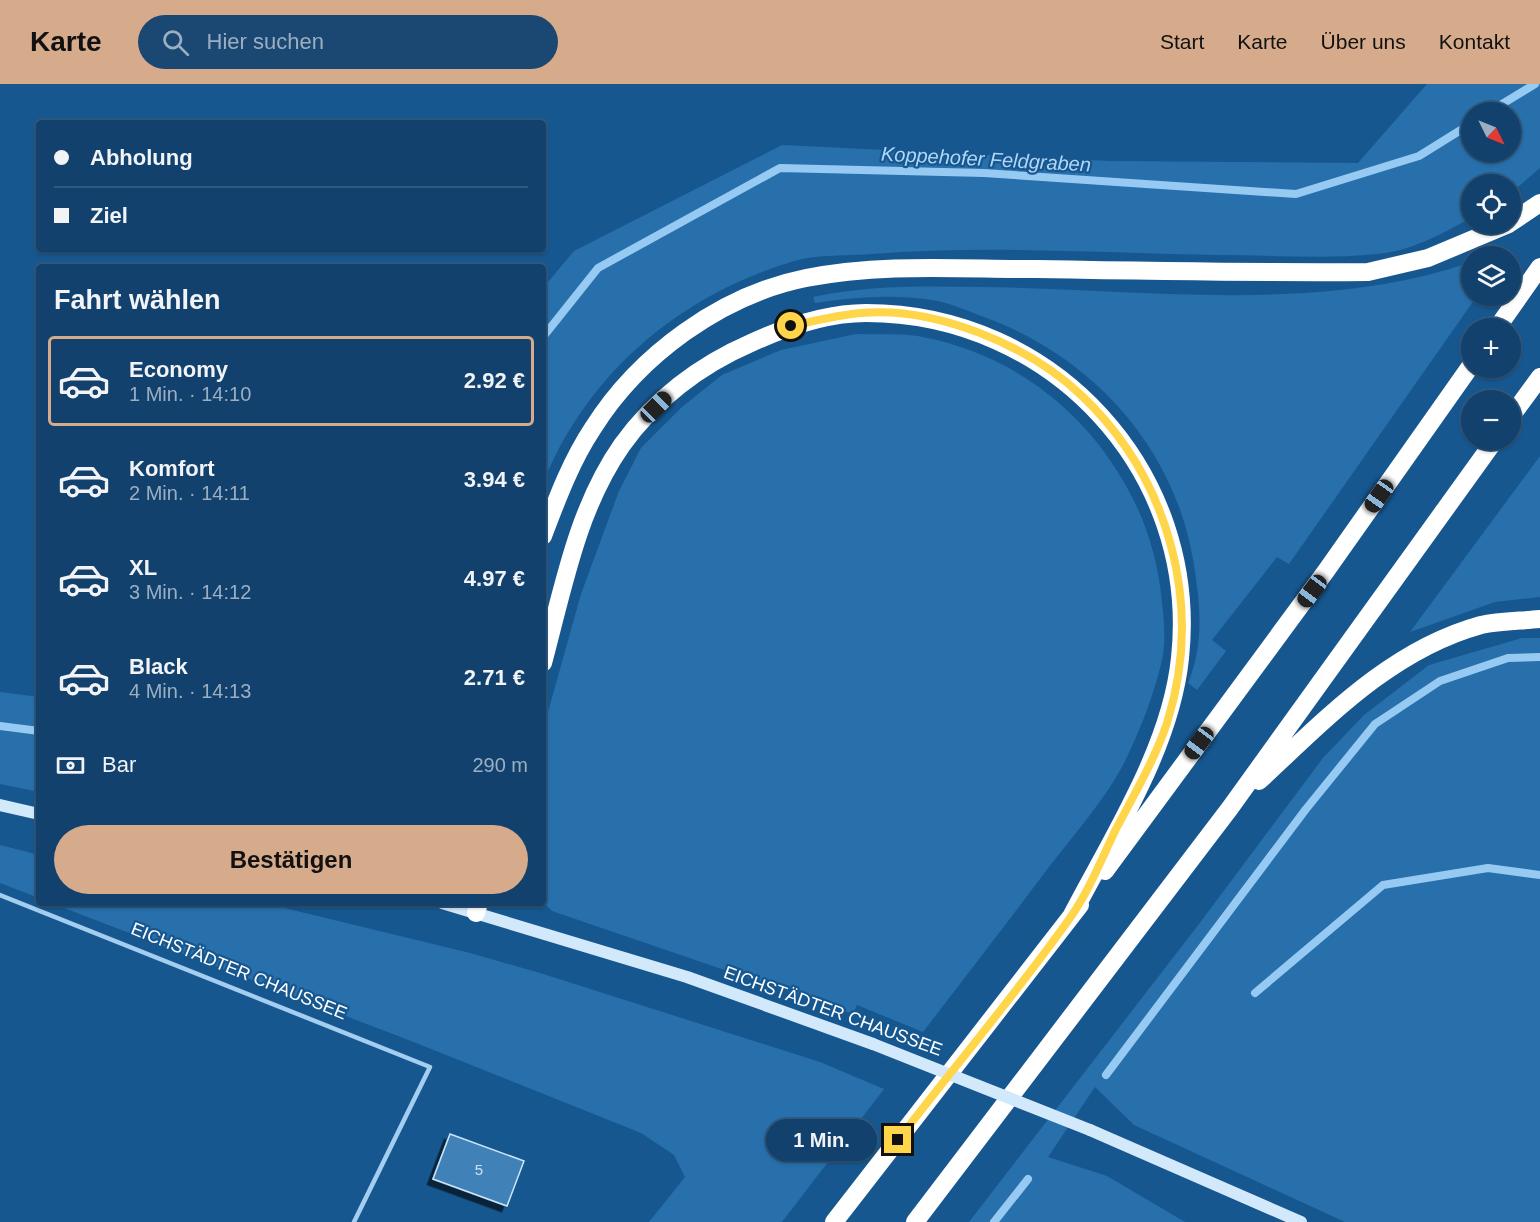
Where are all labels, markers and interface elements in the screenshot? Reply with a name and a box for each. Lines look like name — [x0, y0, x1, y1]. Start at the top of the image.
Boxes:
search box — [138, 15, 558, 69]
text: Karte — [30, 26, 102, 57]
icon: search — [159, 26, 192, 59]
text: Hier suchen — [207, 29, 324, 54]
text: Start — [1160, 30, 1204, 53]
text: Karte — [1237, 30, 1288, 53]
text: Über uns — [1321, 30, 1406, 53]
text: Kontakt — [1439, 30, 1510, 53]
north arrow — [1461, 102, 1521, 162]
map controls — [1461, 102, 1521, 450]
water label: Koppehofer Feldgraben — [880, 143, 1092, 175]
text: Abholung — [90, 145, 193, 170]
button: locate — [1461, 174, 1521, 234]
text: Ziel — [90, 203, 128, 228]
button: layers — [1461, 246, 1521, 306]
text: Fahrt wählen — [54, 285, 221, 315]
route start — [777, 312, 804, 339]
button: + — [1461, 318, 1521, 378]
icon: car — [57, 354, 111, 408]
text: Economy — [129, 357, 228, 382]
text: 2.92 € — [464, 368, 525, 393]
text: 1 Min. · 14:10 — [129, 383, 251, 405]
car — [637, 388, 675, 426]
button: − — [1461, 390, 1521, 450]
icon: car — [57, 453, 111, 507]
text: Komfort — [129, 456, 215, 481]
text: 3.94 € — [464, 467, 525, 492]
car — [1361, 476, 1397, 516]
text: 2 Min. · 14:11 — [129, 482, 250, 504]
icon: car — [57, 552, 111, 606]
text: XL — [129, 555, 157, 580]
text: 4.97 € — [464, 566, 525, 591]
car — [1294, 571, 1330, 611]
text: 3 Min. · 14:12 — [129, 581, 251, 603]
icon: car — [57, 651, 111, 705]
text: Black — [129, 654, 188, 679]
text: 2.71 € — [464, 665, 525, 690]
text: 4 Min. · 14:13 — [129, 680, 251, 702]
car — [1181, 723, 1217, 763]
icon: cash — [54, 749, 87, 782]
text: Bar — [102, 752, 136, 777]
text: 290 m — [472, 754, 528, 776]
button: Bestätigen — [54, 825, 528, 894]
street label: EICHSTÄDTER CHAUSSEE — [128, 918, 350, 1024]
street label: EICHSTÄDTER CHAUSSEE — [721, 962, 945, 1060]
callout: 1 Min. — [766, 1119, 877, 1161]
route end — [884, 1126, 911, 1153]
text: 1 Min. — [793, 1129, 850, 1151]
house number: 5 — [475, 1161, 483, 1178]

